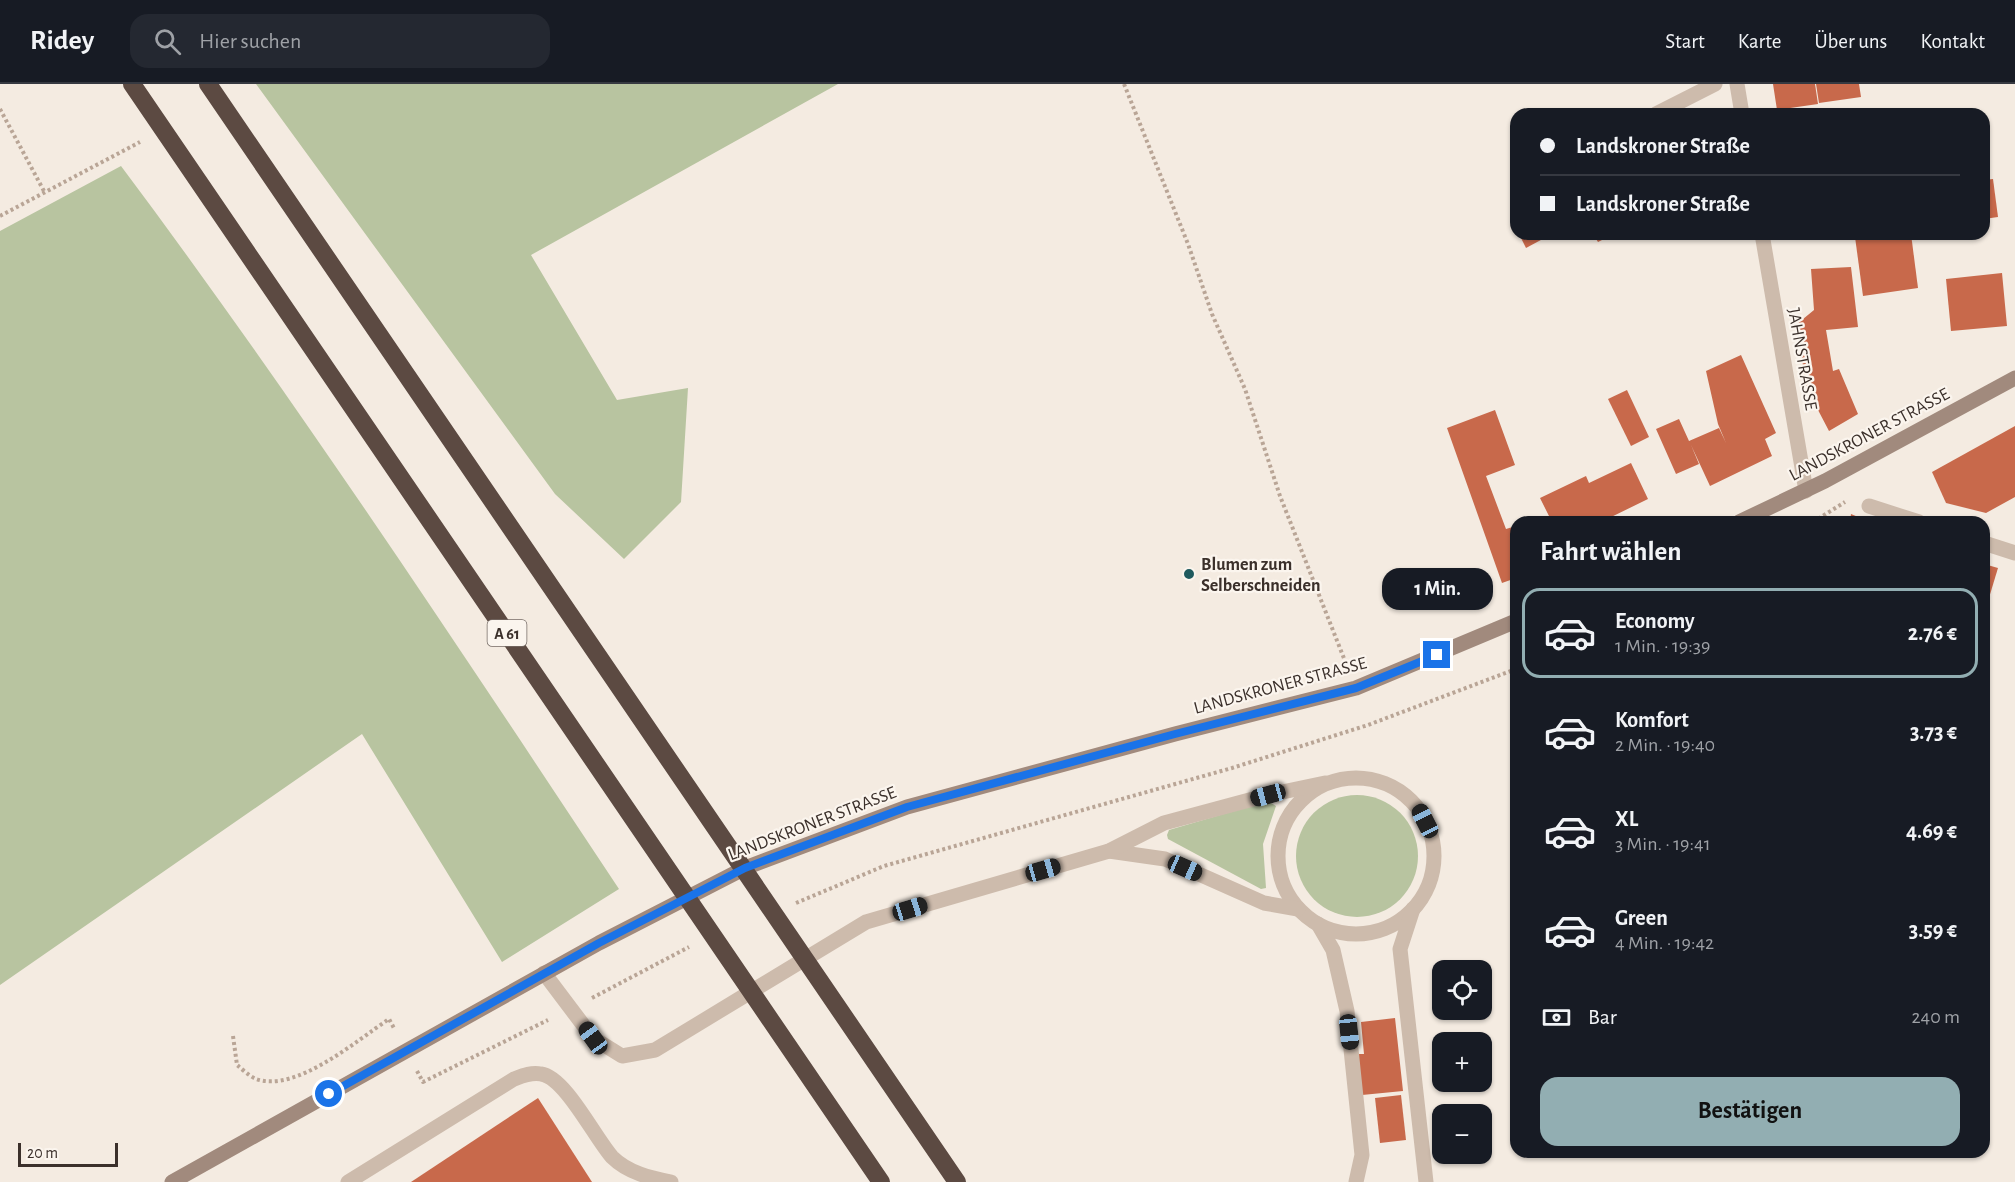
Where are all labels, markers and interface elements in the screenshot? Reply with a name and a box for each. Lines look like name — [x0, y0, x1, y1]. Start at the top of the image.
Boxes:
search box — [130, 14, 550, 68]
icon: search — [151, 25, 184, 58]
text: Ridey — [30, 27, 94, 55]
text: Hier suchen — [199, 30, 301, 52]
text: Start — [1665, 31, 1705, 52]
text: Karte — [1738, 31, 1781, 52]
text: Über uns — [1814, 31, 1887, 52]
text: Kontakt — [1920, 31, 1985, 52]
text: Landskroner Straße — [1576, 135, 1750, 157]
text: Landskroner Straße — [1576, 193, 1750, 215]
street label: JAHNSTRASSE — [1784, 307, 1820, 412]
street label: LANDSKRONER STRASSE — [1786, 385, 1953, 485]
text: Fahrt wählen — [1540, 538, 1682, 565]
place label: Blumen zum Selberschneiden — [1201, 556, 1320, 595]
marker: Blumen zum Selberschneiden — [1182, 567, 1196, 581]
callout: 1 Min. — [1382, 568, 1492, 610]
text: 1 Min. — [1414, 579, 1461, 599]
icon: car — [1543, 606, 1597, 660]
text: Economy — [1615, 610, 1695, 632]
road number: A 61 — [488, 620, 526, 646]
text: 2.76 € — [1908, 622, 1957, 644]
text: 1 Min. · 19:39 — [1615, 636, 1710, 656]
route end — [1423, 641, 1450, 668]
street label: LANDSKRONER STRASSE — [1192, 654, 1369, 718]
icon: car — [1543, 705, 1597, 759]
text: Komfort — [1615, 709, 1689, 731]
text: 3.73 € — [1910, 721, 1957, 743]
text: 2 Min. · 19:40 — [1615, 735, 1715, 755]
car — [1248, 782, 1288, 808]
street label: LANDSKRONER STRASSE — [726, 783, 899, 864]
car — [1409, 801, 1441, 841]
icon: car — [1543, 804, 1597, 858]
text: XL — [1615, 808, 1638, 830]
text: 4.69 € — [1906, 820, 1957, 842]
text: 3 Min. · 19:41 — [1615, 834, 1711, 854]
car — [1165, 852, 1205, 884]
car — [1023, 856, 1063, 884]
car — [890, 895, 930, 923]
icon: car — [1543, 903, 1597, 957]
text: Green — [1615, 907, 1668, 929]
text: 3.59 € — [1909, 919, 1957, 941]
text: 4 Min. · 19:42 — [1615, 933, 1714, 953]
map controls — [1432, 960, 1492, 1164]
button: locate — [1432, 960, 1492, 1020]
icon: cash — [1540, 1001, 1573, 1034]
text: Bar — [1588, 1006, 1617, 1028]
text: 240 m — [1911, 1007, 1960, 1027]
car — [1338, 1013, 1360, 1051]
car — [575, 1018, 611, 1058]
button: + — [1432, 1032, 1492, 1092]
button: Bestätigen — [1540, 1077, 1960, 1146]
route start — [315, 1080, 342, 1107]
button: − — [1432, 1104, 1492, 1164]
scale bar — [18, 1140, 118, 1168]
text: 20 m — [27, 1145, 58, 1161]

